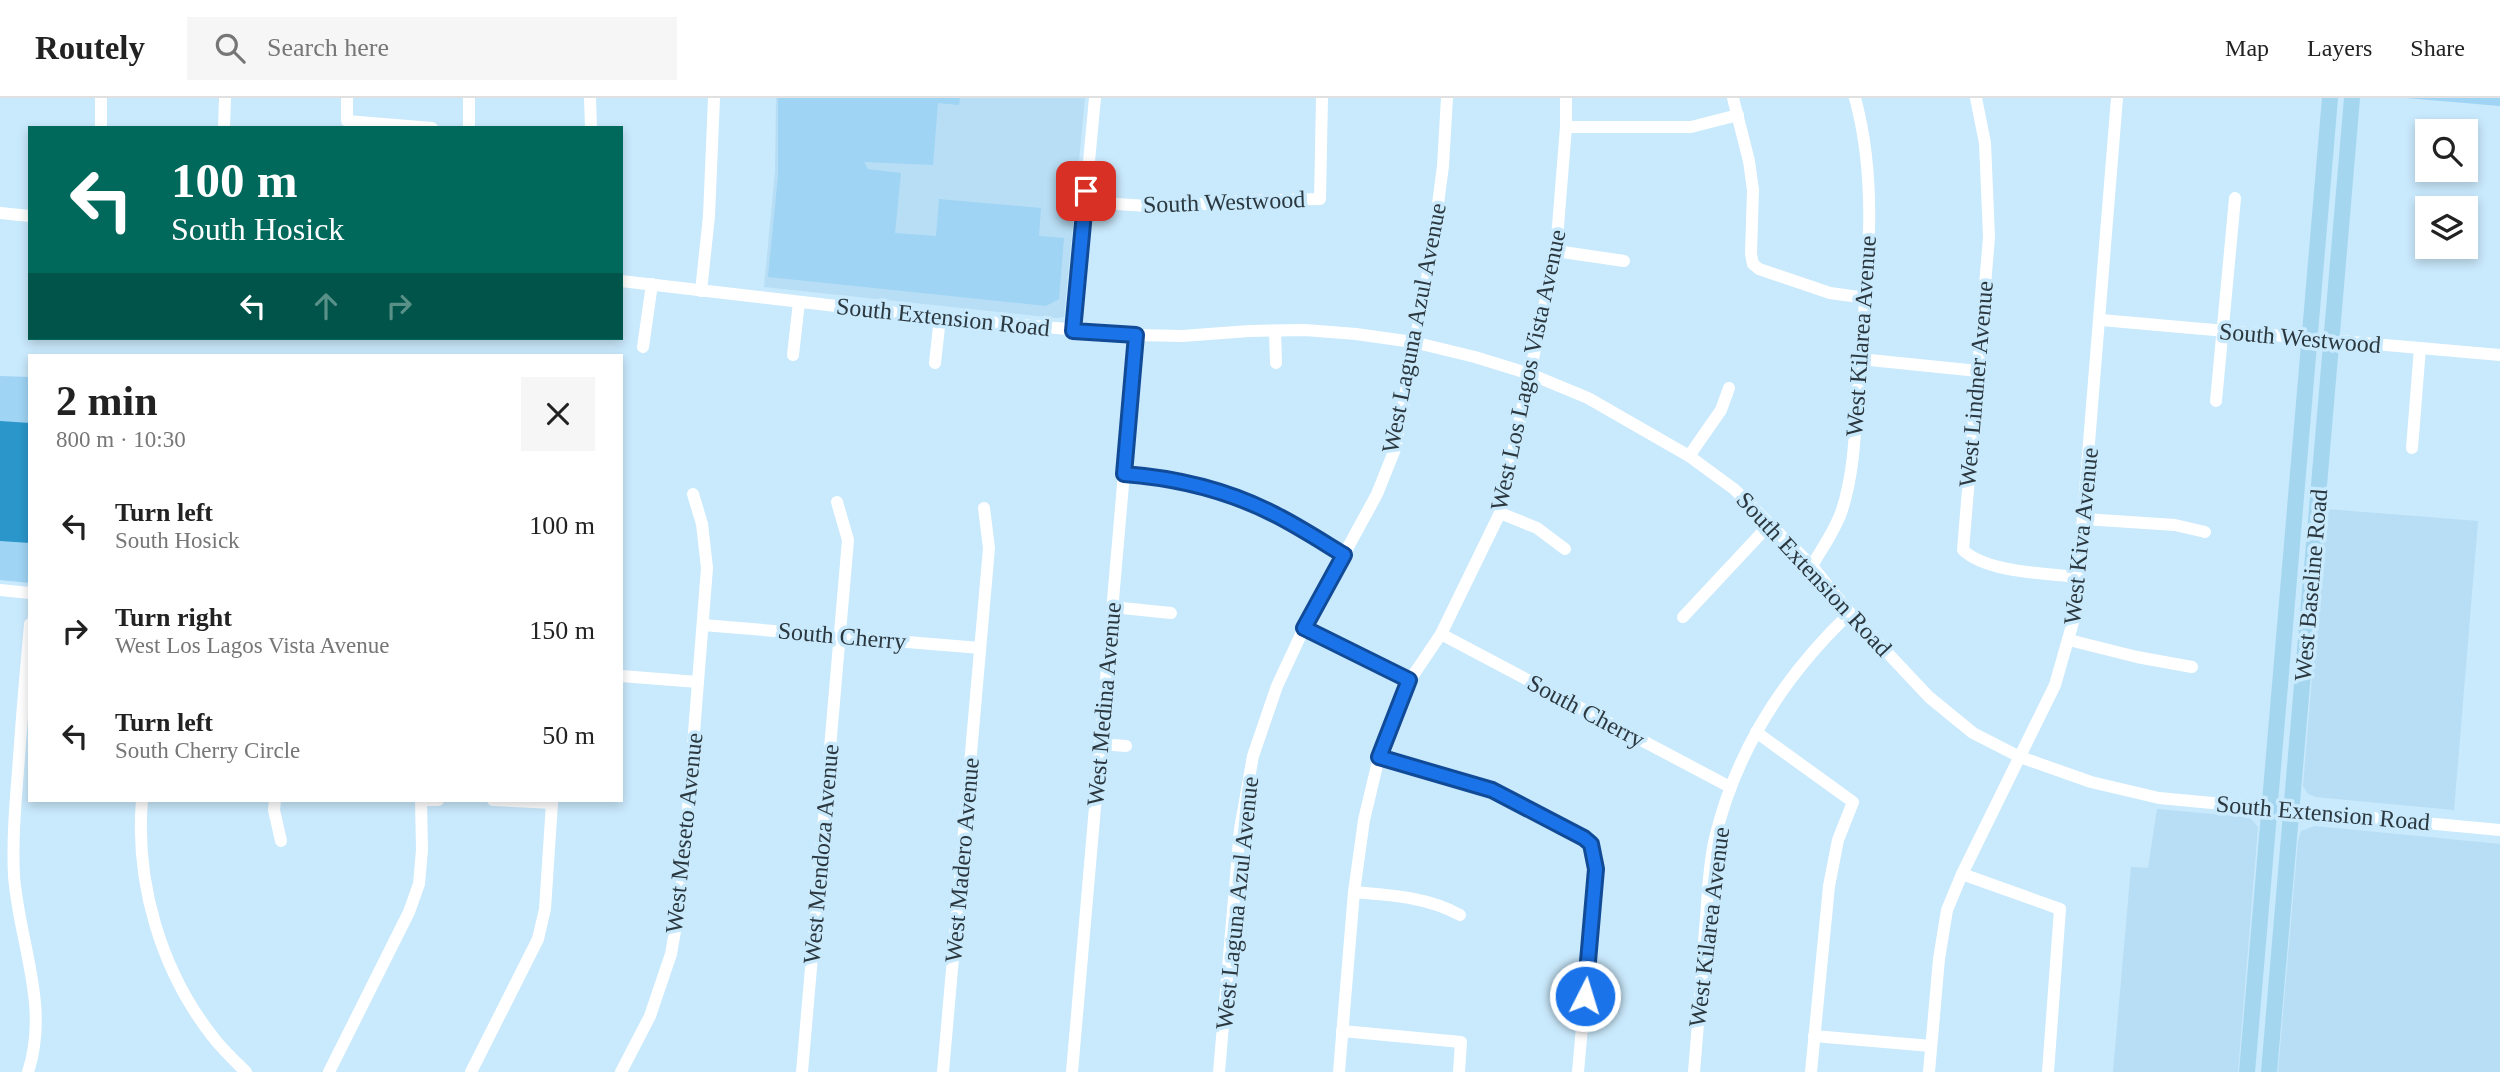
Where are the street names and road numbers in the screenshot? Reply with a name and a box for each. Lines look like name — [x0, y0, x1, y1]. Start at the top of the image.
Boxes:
street label: South Westwood — [1142, 186, 1306, 218]
street label: West Laguna Azul Avenue — [1377, 201, 1451, 455]
street label: West Los Lagos Vista Avenue — [1486, 227, 1570, 513]
street label: West Kilarea Avenue — [1841, 235, 1881, 437]
street label: West Lindner Avenue — [1954, 280, 1998, 488]
street label: South Extension Road — [835, 293, 1051, 341]
street label: South Westwood — [2218, 318, 2382, 358]
street label: West Kiva Avenue — [2059, 446, 2103, 626]
street label: South Extension Road — [1731, 487, 1897, 661]
street label: West Baseline Road — [2290, 488, 2332, 682]
street label: West Medina Avenue — [1082, 601, 1126, 807]
street label: South Cherry — [777, 617, 907, 655]
street label: South Cherry — [1523, 669, 1649, 753]
street label: West Meseto Avenue — [661, 731, 707, 935]
street label: West Mendoza Avenue — [798, 743, 844, 965]
street label: West Madero Avenue — [940, 756, 984, 964]
street label: West Laguna Azul Avenue — [1211, 775, 1263, 1031]
street label: South Extension Road — [2215, 791, 2431, 835]
street label: West Kilarea Avenue — [1684, 825, 1734, 1029]

